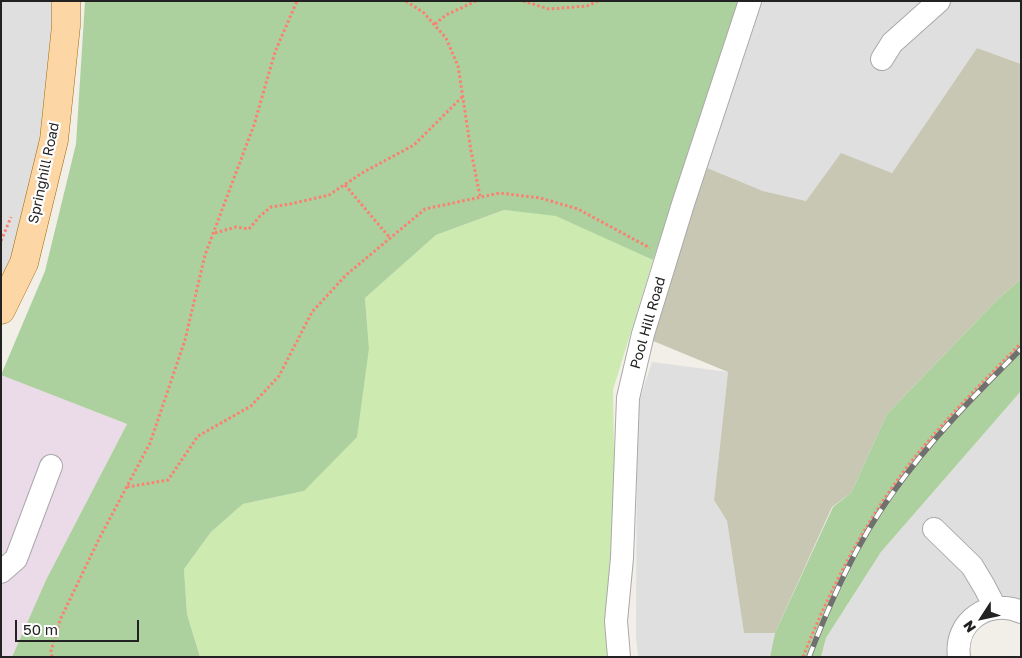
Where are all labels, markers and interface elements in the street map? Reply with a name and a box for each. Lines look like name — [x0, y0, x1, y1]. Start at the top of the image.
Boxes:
street label: Springhill Road — [25, 121, 63, 225]
street label: Pool Hill Road — [627, 275, 669, 371]
north arrow — [957, 593, 1007, 643]
scale bar — [18, 610, 141, 642]
text: N — [959, 618, 979, 636]
text: 50 m — [23, 620, 58, 638]

